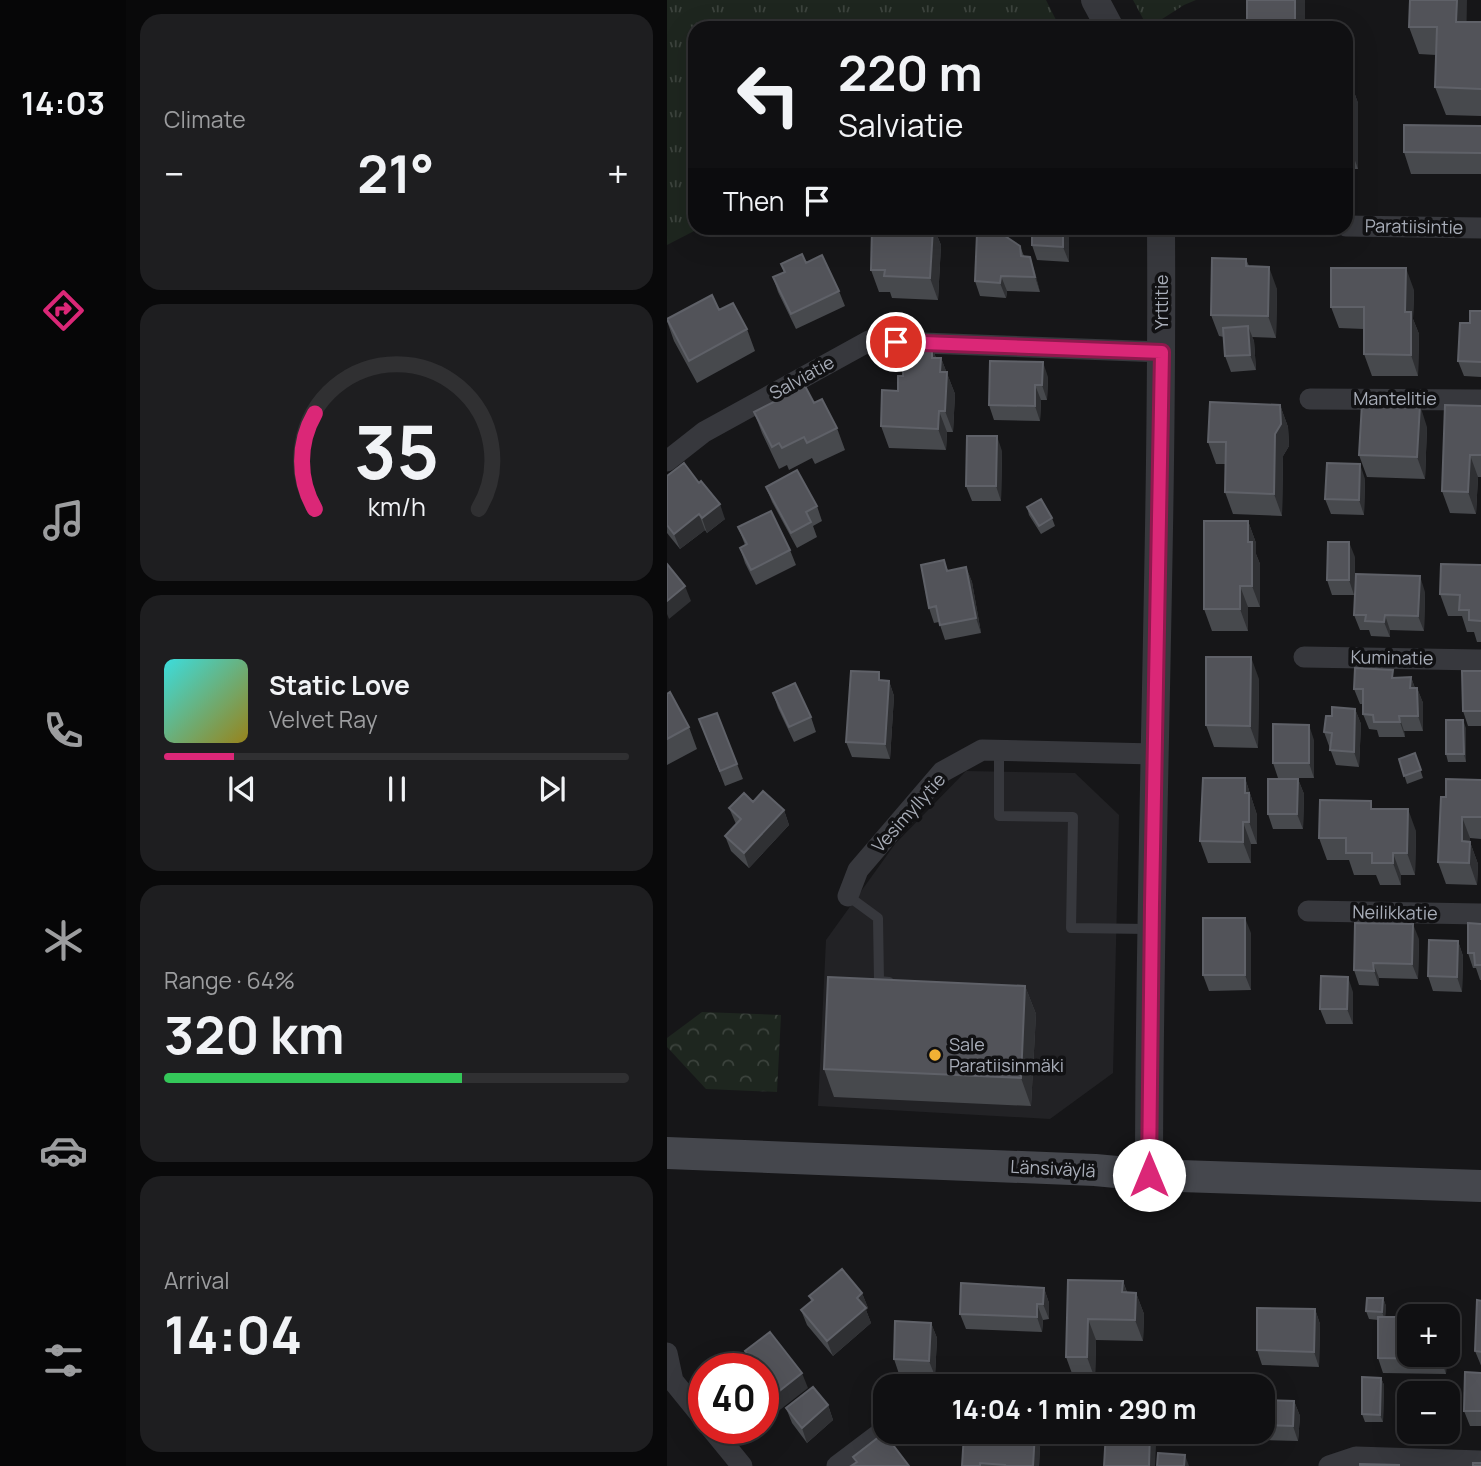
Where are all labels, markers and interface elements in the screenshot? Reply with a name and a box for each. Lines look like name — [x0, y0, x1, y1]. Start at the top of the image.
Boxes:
text: 220 m — [838, 39, 982, 106]
icon: left — [723, 49, 814, 140]
text: 14:03 — [21, 81, 105, 125]
text: Climate — [164, 103, 246, 135]
text: Salviatie — [838, 103, 963, 147]
text: 21° — [357, 138, 434, 209]
text: − — [164, 147, 185, 199]
text: + — [607, 147, 629, 199]
icon: arrive — [798, 182, 836, 220]
text: Then — [723, 183, 784, 219]
street label: Paratiisintie — [1365, 213, 1463, 239]
street label: Yrttitie — [1149, 274, 1173, 330]
icon: directions — [39, 286, 88, 335]
pin — [866, 312, 926, 372]
icon: arrive — [877, 323, 915, 361]
street label: Salviatie — [765, 350, 838, 405]
street label: Mantelitie — [1353, 386, 1437, 410]
text: 35 — [354, 401, 439, 501]
text: km/h — [367, 488, 426, 523]
icon: music — [39, 496, 88, 545]
street label: Kuminatie — [1350, 644, 1434, 670]
text: Static Love — [269, 667, 410, 703]
text: Velvet Ray — [269, 703, 378, 735]
icon: phone — [39, 706, 88, 755]
street label: Vesimyllytie — [866, 768, 950, 857]
icon: previous — [223, 770, 261, 808]
icon: pause — [378, 770, 416, 808]
icon: next — [533, 770, 571, 808]
street label: Neilikkatie — [1352, 899, 1438, 925]
icon: climate — [39, 916, 88, 965]
text: Range · 64% — [164, 964, 295, 996]
text: 320 km — [164, 999, 345, 1070]
place label: Sale Paratiisinmäki — [949, 1032, 1064, 1077]
marker: Sale Paratiisinmäki — [927, 1047, 943, 1063]
icon: car — [39, 1126, 88, 1175]
position arrow — [1112, 1138, 1186, 1212]
street label: Länsiväylä — [1010, 1154, 1096, 1182]
text: Arrival — [164, 1264, 230, 1296]
text: 14:04 — [164, 1299, 302, 1370]
map controls — [1397, 1304, 1460, 1444]
button: + — [1397, 1304, 1460, 1367]
icon: filters — [39, 1336, 88, 1385]
speed limit sign: 40 — [688, 1353, 779, 1444]
button: − — [1397, 1381, 1460, 1444]
text: 14:04 · 1 min · 290 m — [952, 1391, 1196, 1427]

